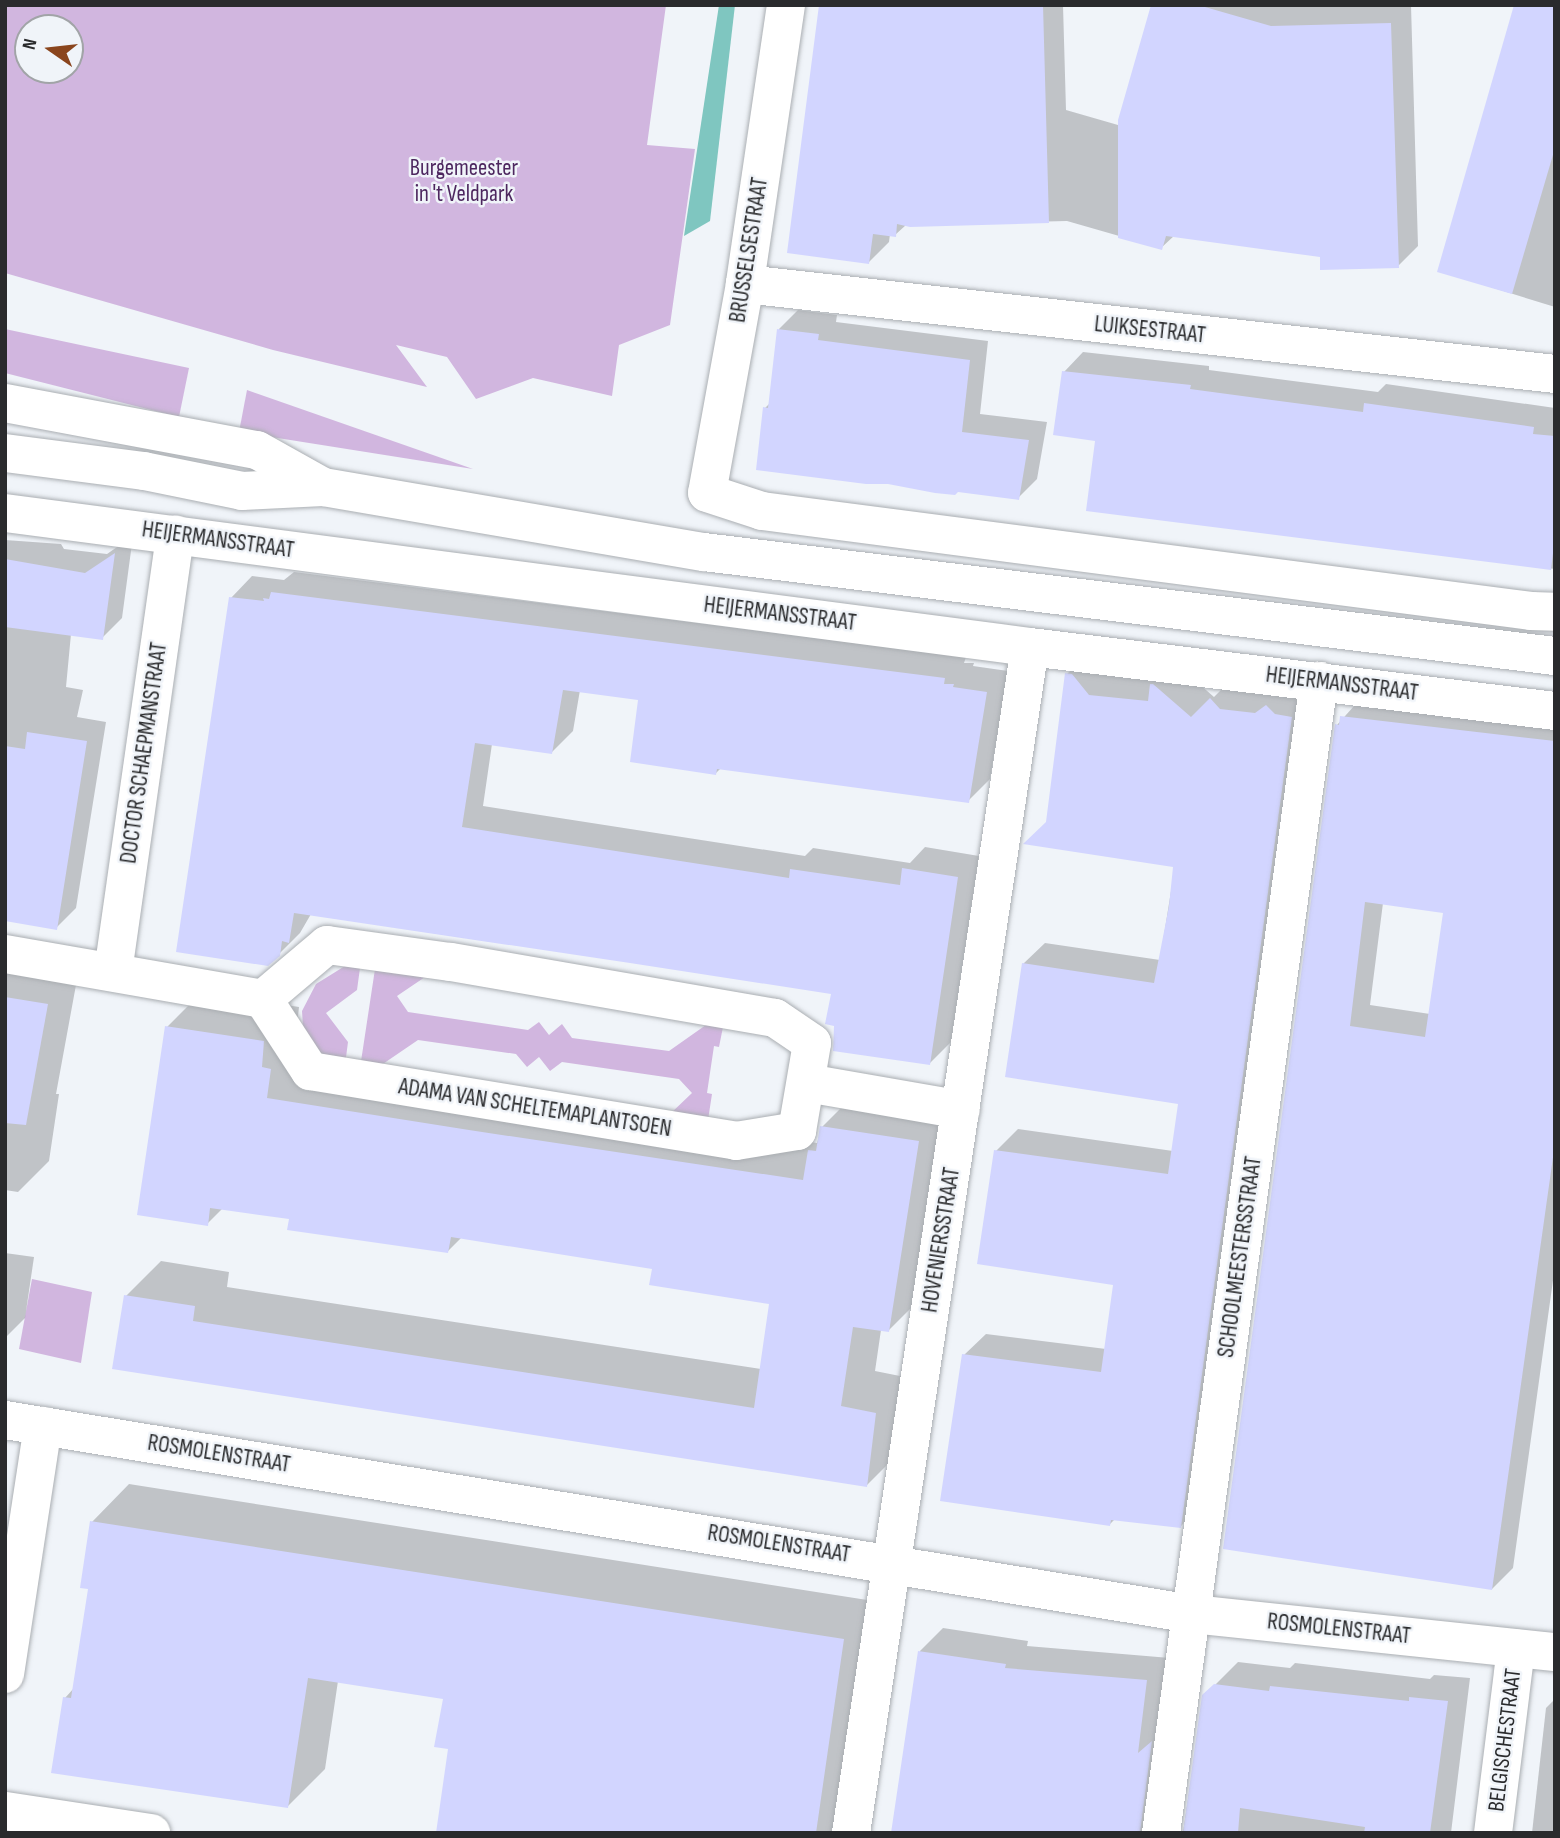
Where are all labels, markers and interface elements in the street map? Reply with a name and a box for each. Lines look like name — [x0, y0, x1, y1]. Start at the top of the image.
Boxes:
north arrow — [14, 14, 84, 84]
text: N — [18, 37, 42, 52]
park label: Burgemeester in 't Veldpark — [410, 154, 518, 208]
street label: BRUSSELSESTRAAT — [724, 175, 774, 325]
street label: LUIKSESTRAAT — [1093, 310, 1207, 350]
street label: HEIJERMANSSTRAAT — [140, 516, 296, 564]
street label: HEIJERMANSSTRAAT — [702, 591, 858, 637]
street label: DOCTOR SCHAEPMANSTRAAT — [115, 641, 173, 865]
street label: HEIJERMANSSTRAAT — [1264, 661, 1420, 707]
street label: ADAMA VAN SCHELTEMAPLANTSOEN — [397, 1073, 673, 1143]
street label: SCHOOLMEESTERSSTRAAT — [1212, 1155, 1268, 1359]
street label: HOVENIERSSTRAAT — [916, 1165, 966, 1315]
street label: ROSMOLENSTRAAT — [146, 1429, 292, 1479]
street label: ROSMOLENSTRAAT — [706, 1519, 852, 1569]
street label: ROSMOLENSTRAAT — [1266, 1608, 1412, 1650]
street label: BELGISCHESTRAAT — [1483, 1667, 1527, 1813]

